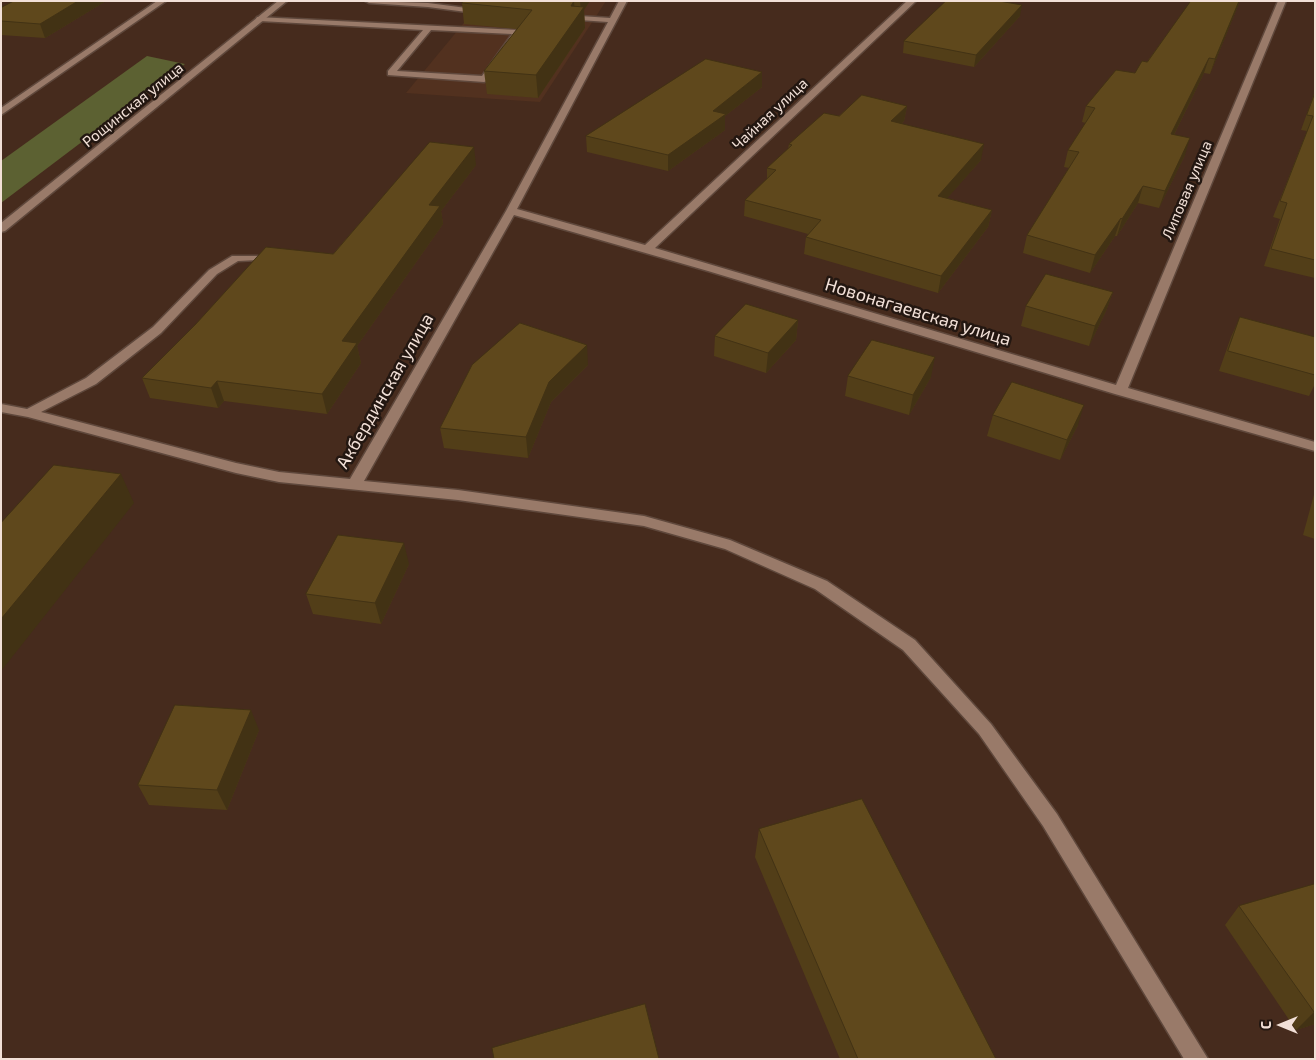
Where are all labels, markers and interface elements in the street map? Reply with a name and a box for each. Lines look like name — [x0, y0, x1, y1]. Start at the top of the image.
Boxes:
street label: Рощинская улица — [79, 59, 187, 151]
street label: Чайная улица — [728, 74, 812, 154]
street label: Липовая улица — [1158, 138, 1216, 242]
street label: Новонагаевская улица — [822, 273, 1014, 351]
street label: Акбердинская улица — [332, 310, 438, 472]
north arrow — [1256, 1000, 1306, 1050]
text: С — [1257, 1021, 1274, 1029]

